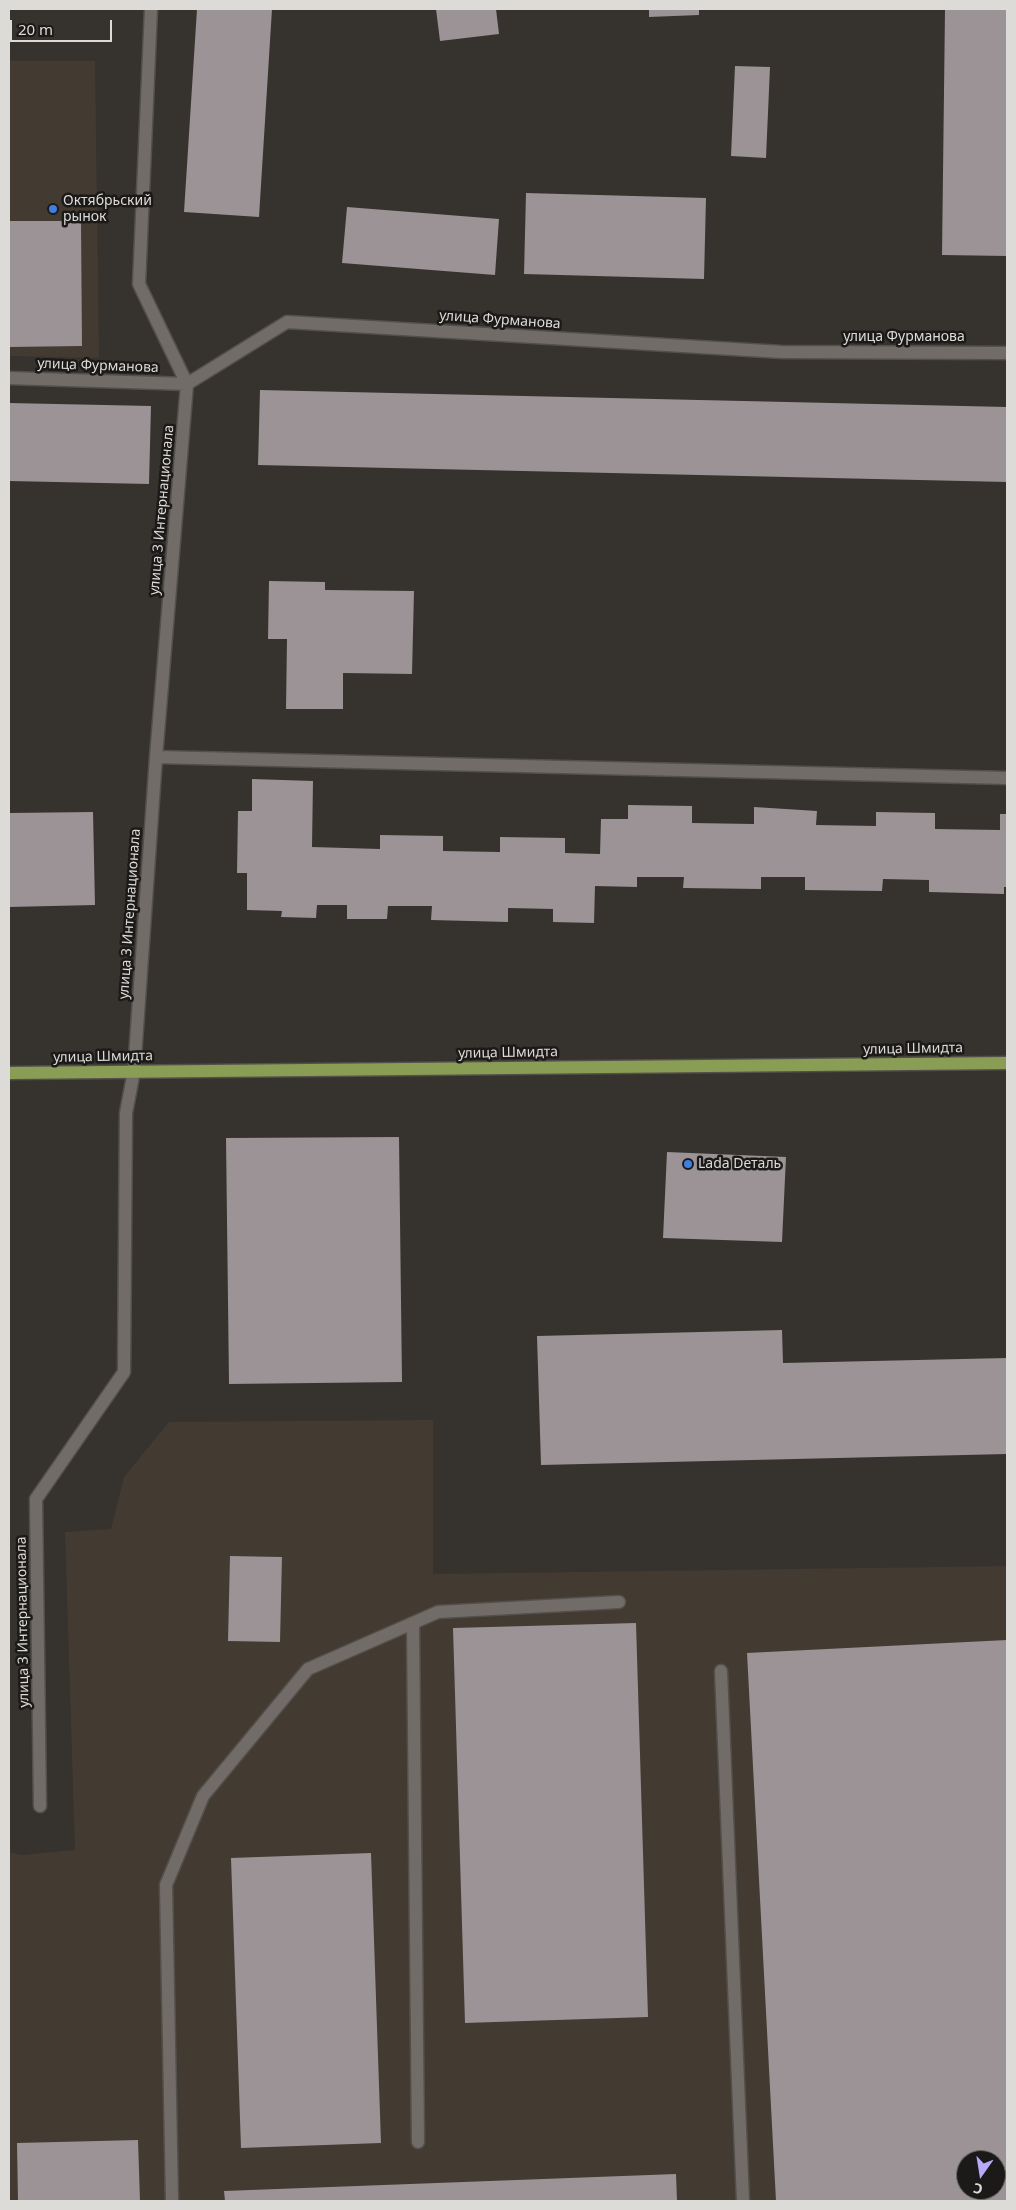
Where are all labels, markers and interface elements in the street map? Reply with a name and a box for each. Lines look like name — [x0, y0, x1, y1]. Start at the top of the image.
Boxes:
scale bar — [12, 10, 115, 42]
text: 20 m — [18, 19, 53, 39]
place label: Октябрьский рынок — [63, 193, 152, 226]
marker: Октябрьский рынок — [47, 203, 59, 215]
street label: улица Фурманова — [439, 307, 561, 333]
street label: улица Фурманова — [843, 329, 965, 345]
street label: улица Фурманова — [37, 355, 159, 377]
street label: улица 3 Интернационала — [146, 424, 178, 596]
street label: улица 3 Интернационала — [116, 828, 144, 1000]
street label: улица Шмидта — [863, 1040, 963, 1058]
street label: улица Шмидта — [458, 1044, 558, 1062]
street label: улица Шмидта — [53, 1048, 153, 1066]
place label: Lada Dеталь — [698, 1156, 781, 1172]
marker: Lada Dеталь — [682, 1158, 694, 1170]
street label: улица 3 Интернационала — [13, 1536, 33, 1708]
north arrow — [956, 2150, 1006, 2200]
text: С — [971, 2179, 984, 2199]

